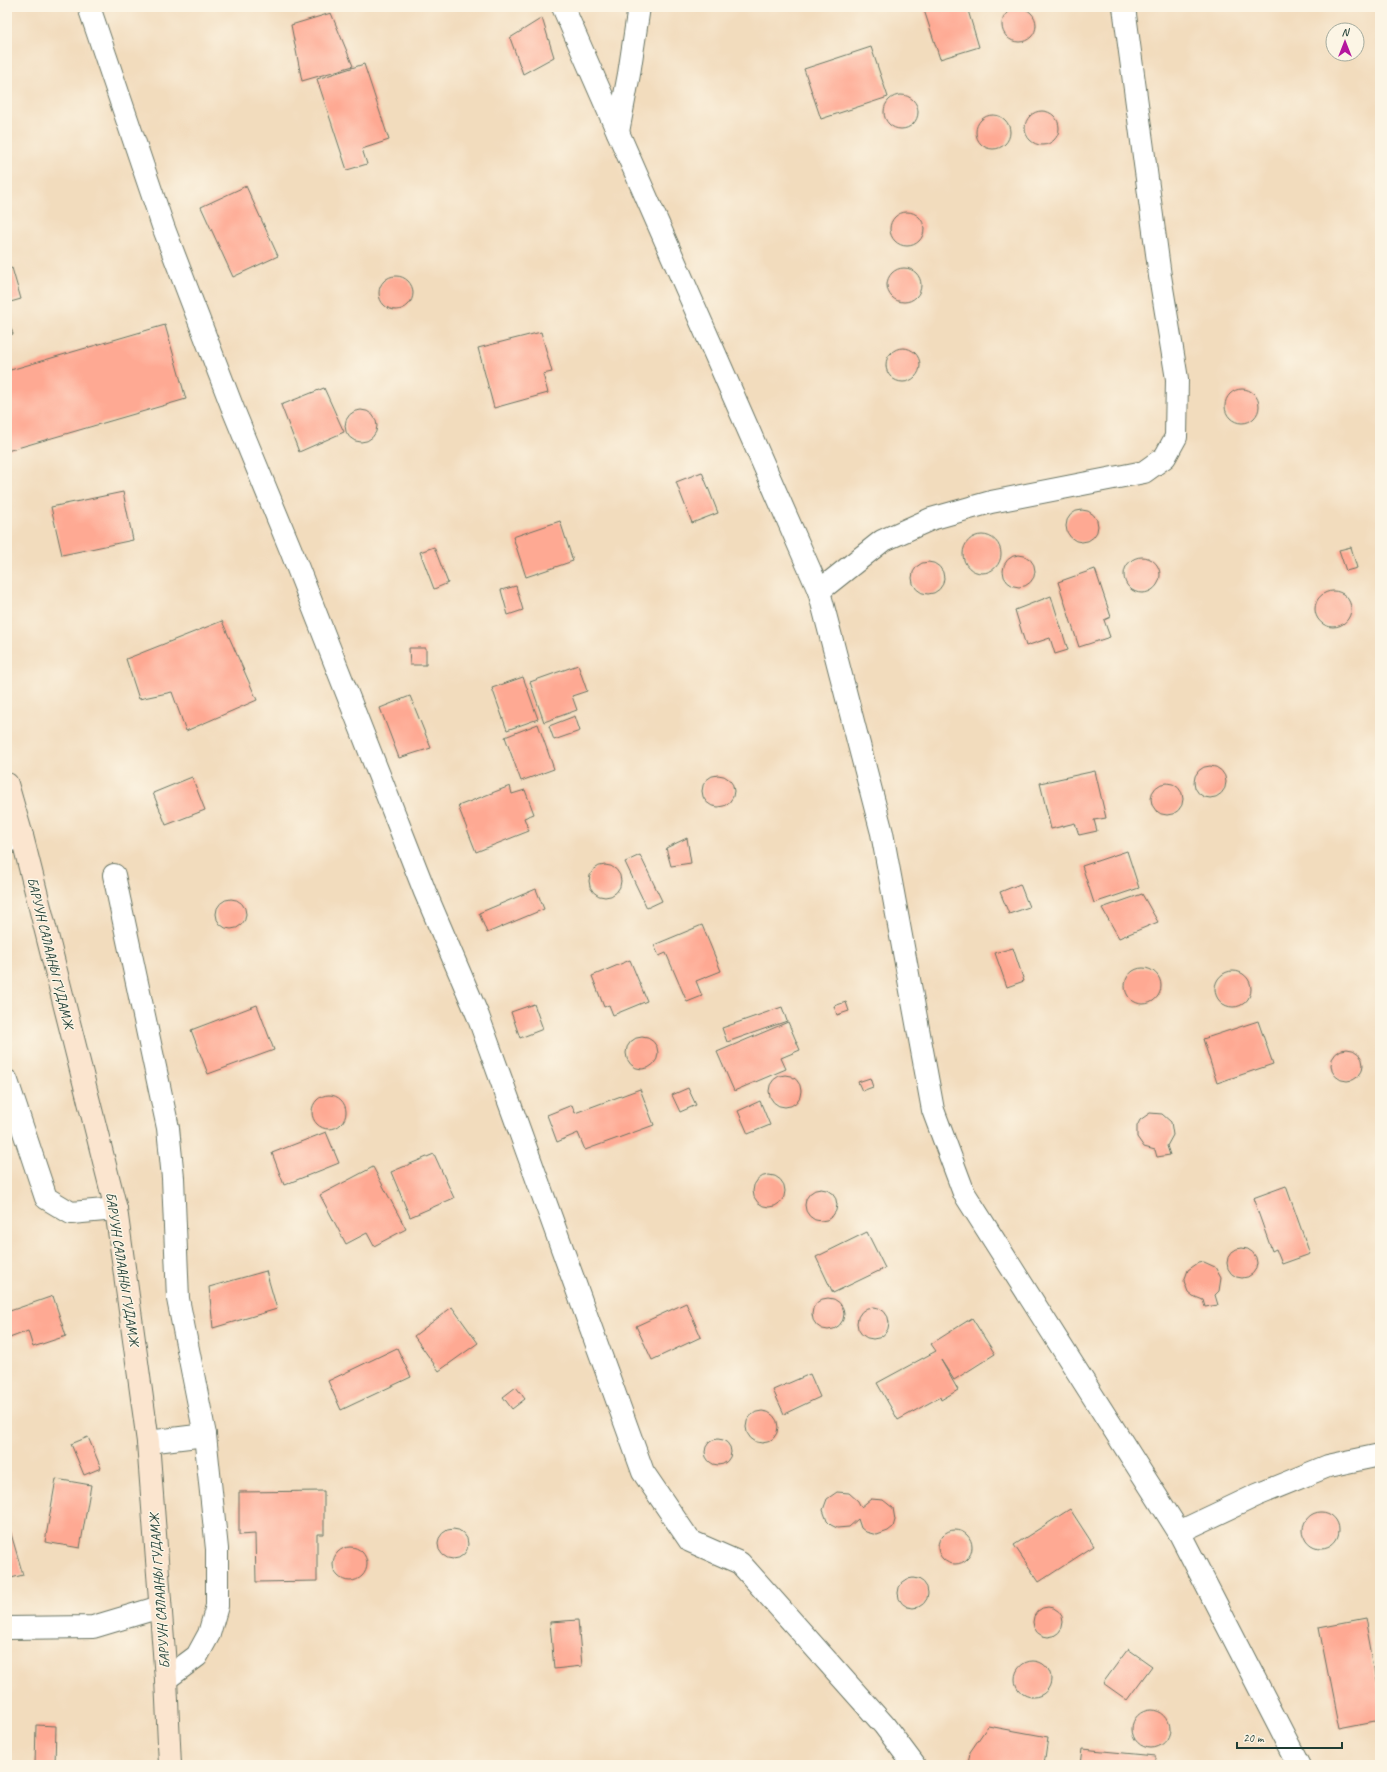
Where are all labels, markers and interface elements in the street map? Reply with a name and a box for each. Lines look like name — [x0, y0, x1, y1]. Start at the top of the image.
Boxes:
north arrow — [1325, 22, 1365, 62]
text: N — [1342, 25, 1351, 39]
street label: БАРУУН САЛААНЫ ГУДАМЖ — [23, 876, 78, 1033]
street label: БАРУУН САЛААНЫ ГУДАМЖ — [102, 1191, 143, 1350]
street label: БАРУУН САЛААНЫ ГУДАМЖ — [145, 1510, 173, 1669]
scale bar — [1237, 1724, 1342, 1750]
text: 20 m — [1243, 1730, 1265, 1746]

